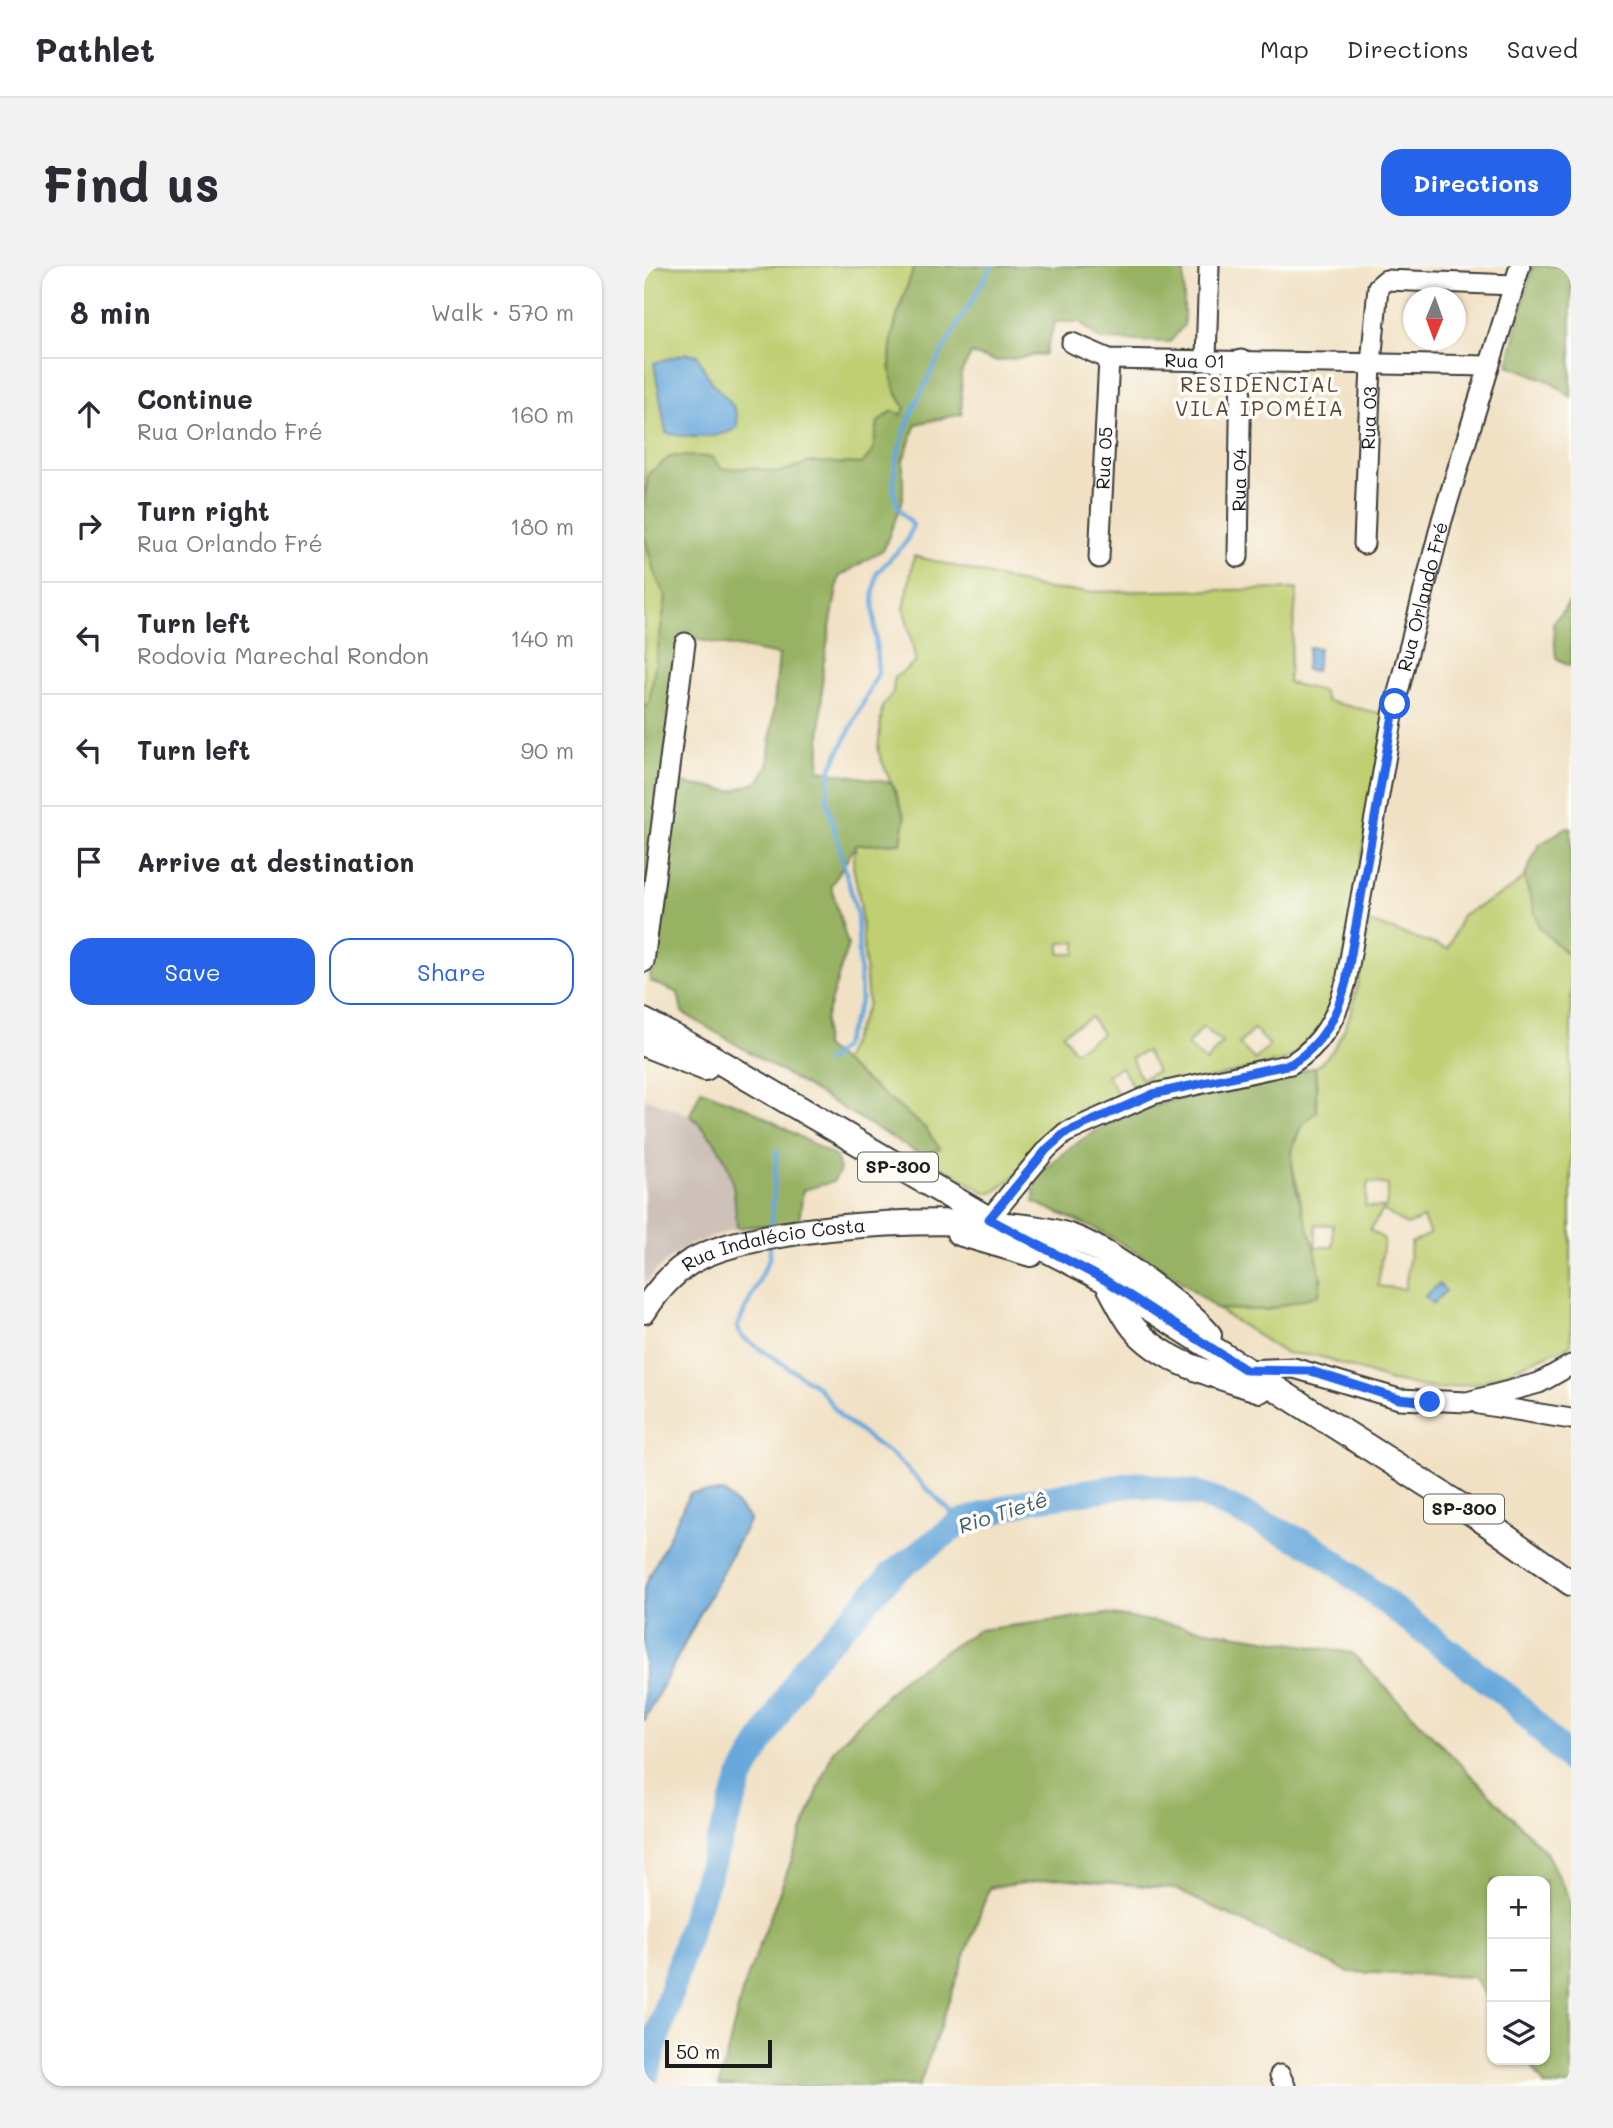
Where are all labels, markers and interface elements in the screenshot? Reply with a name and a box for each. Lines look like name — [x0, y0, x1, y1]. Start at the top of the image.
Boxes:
text: Pathlet — [35, 27, 155, 70]
text: Map — [1260, 33, 1309, 64]
text: Directions — [1347, 33, 1469, 64]
text: Saved — [1507, 33, 1578, 64]
button: Directions — [1381, 149, 1571, 216]
text: Find us — [42, 151, 220, 214]
north arrow — [1403, 287, 1466, 350]
text: 8 min — [70, 292, 151, 332]
text: Walk · 570 m — [431, 297, 574, 327]
street label: Rua 01 — [1164, 347, 1225, 373]
district label: RESIDENCIAL VILA IPOMÉIA — [1175, 370, 1345, 421]
text: Continue — [137, 382, 253, 416]
street label: Rua 03 — [1355, 386, 1382, 450]
icon: ahead — [70, 395, 108, 433]
text: 160 m — [510, 399, 574, 429]
text: Rua Orlando Fré — [137, 416, 323, 446]
street label: Rua 05 — [1089, 426, 1118, 490]
street label: Rua 04 — [1226, 448, 1252, 512]
text: Turn right — [137, 494, 270, 528]
icon: right — [70, 507, 108, 545]
text: 180 m — [510, 511, 574, 541]
street label: Rua Orlando Fré — [1391, 519, 1453, 674]
text: Rua Orlando Fré — [137, 528, 323, 558]
text: Turn left — [137, 606, 250, 640]
icon: left — [70, 619, 108, 657]
text: 140 m — [510, 623, 574, 653]
text: Rodovia Marechal Rondon — [137, 640, 429, 670]
route start — [1379, 688, 1410, 719]
icon: left — [70, 731, 108, 769]
text: Turn left — [137, 733, 250, 767]
text: 90 m — [521, 735, 574, 765]
icon: arrive — [70, 843, 108, 881]
text: Arrive at destination — [137, 845, 414, 879]
button: Save — [70, 938, 315, 1005]
button: Share — [329, 938, 574, 1005]
road number: SP-300 — [858, 1153, 938, 1182]
street label: Rua Indalécio Costa — [676, 1212, 866, 1277]
route end — [1414, 1386, 1445, 1417]
water label: Rio Tietê — [954, 1484, 1051, 1539]
road number: SP-300 — [1424, 1494, 1504, 1524]
map controls — [1487, 1876, 1550, 2065]
button: + — [1487, 1876, 1550, 1939]
button: − — [1487, 1939, 1550, 2002]
button: layers — [1487, 2002, 1550, 2065]
scale bar — [665, 2037, 772, 2069]
text: 50 m — [676, 2039, 720, 2064]

